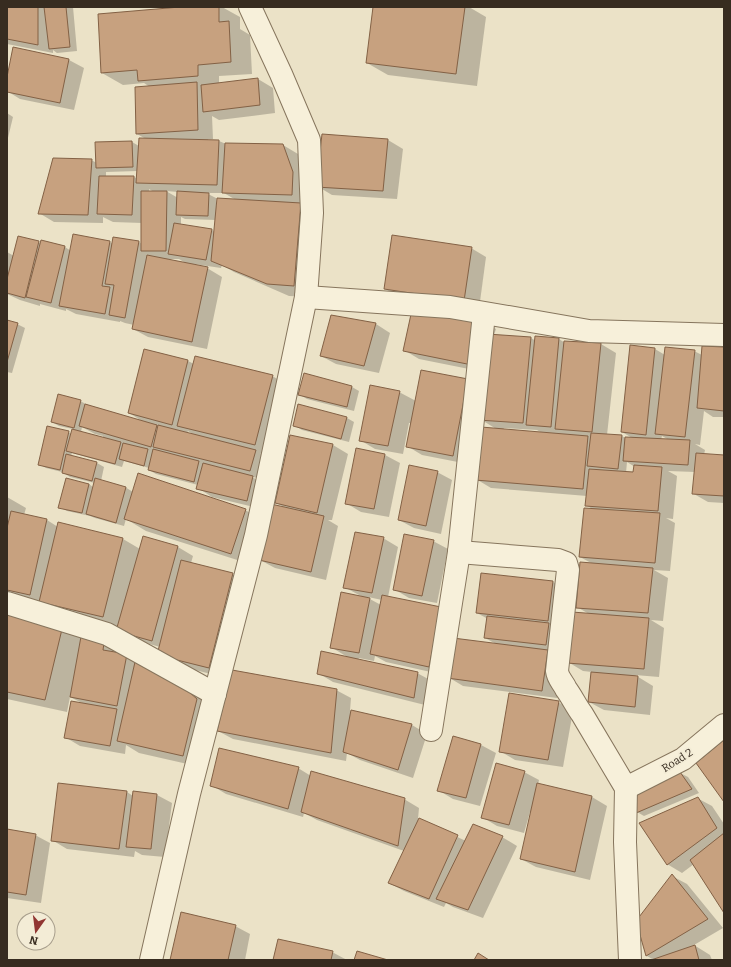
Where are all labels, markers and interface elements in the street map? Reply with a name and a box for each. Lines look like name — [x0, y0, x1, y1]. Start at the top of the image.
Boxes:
street label: Road 2 — [659, 746, 695, 775]
north arrow — [16, 911, 56, 951]
text: N — [28, 933, 39, 948]

